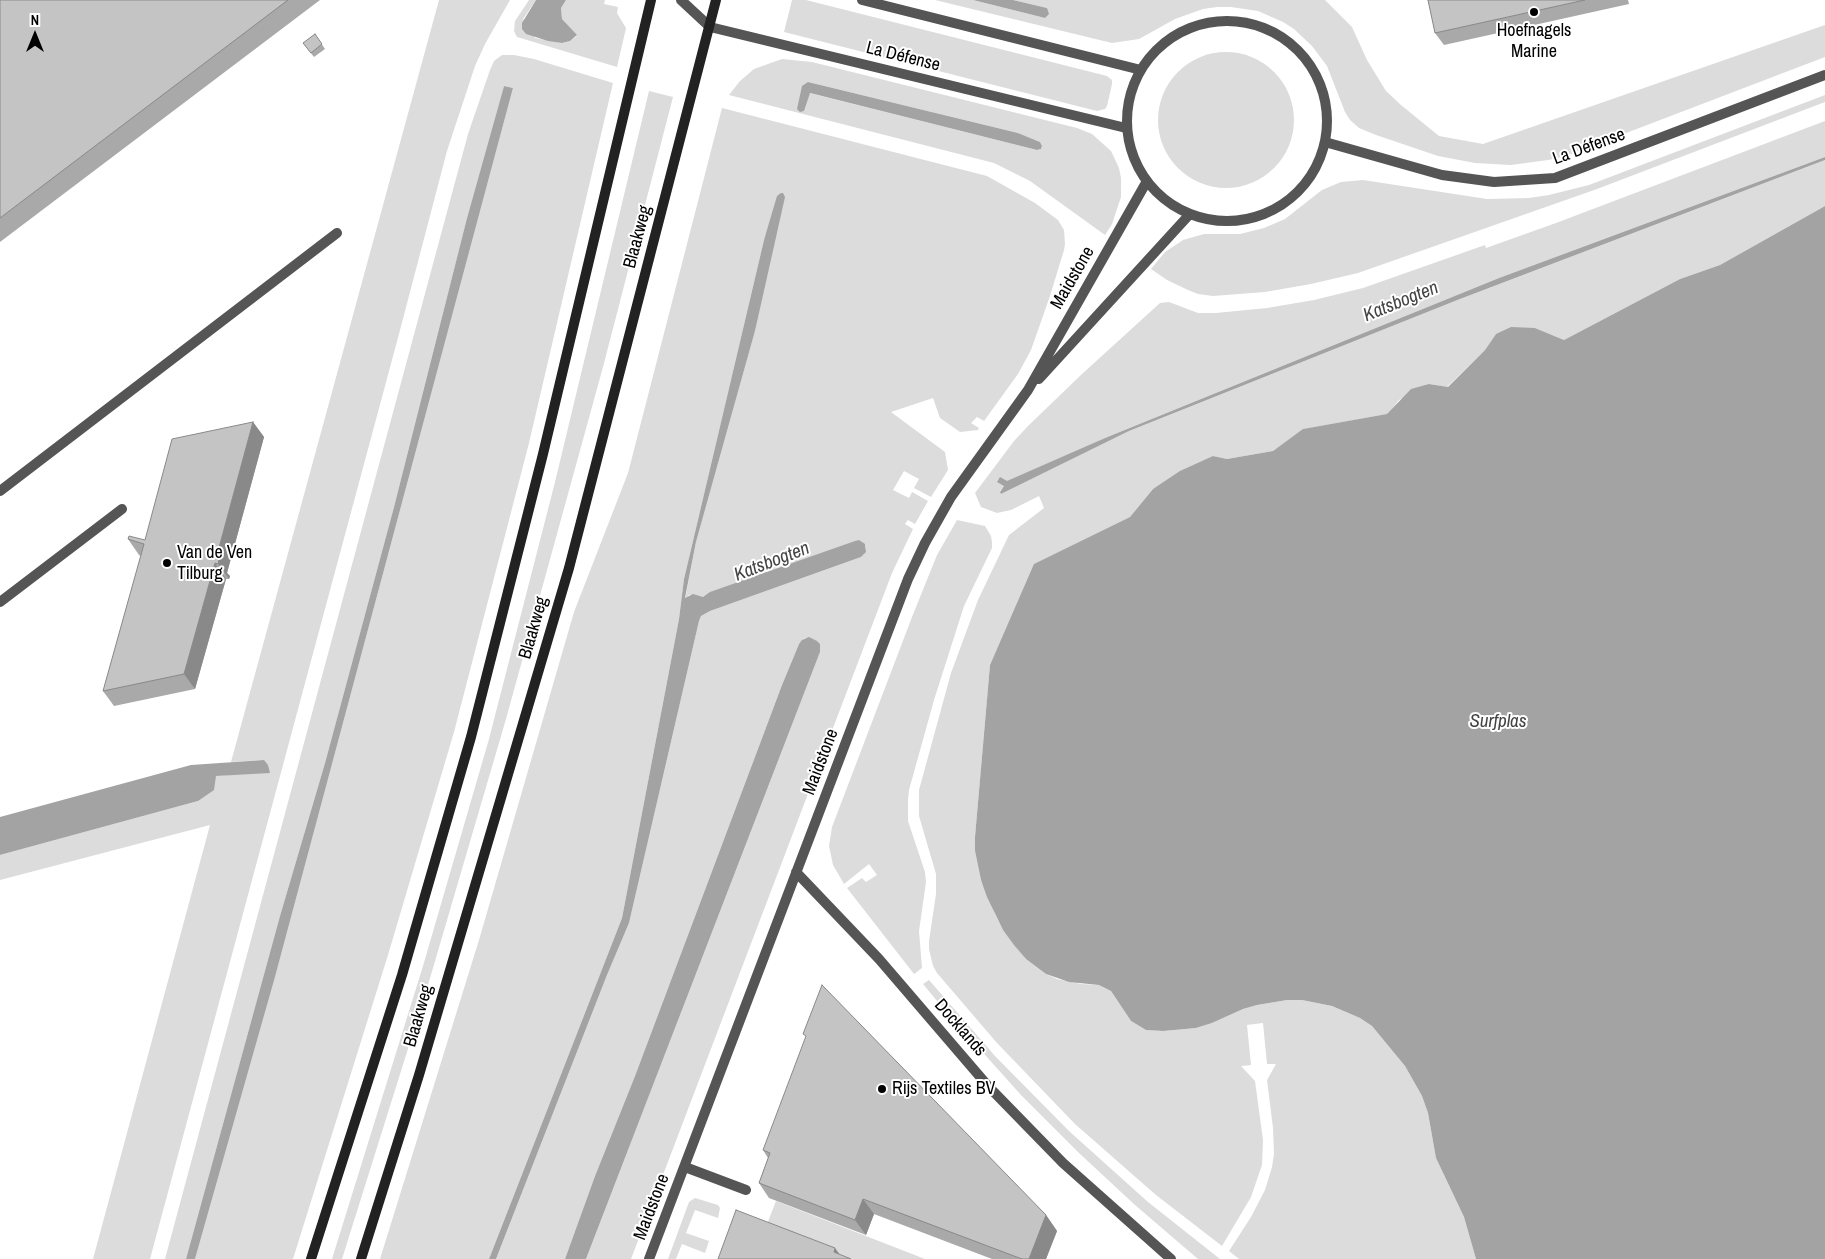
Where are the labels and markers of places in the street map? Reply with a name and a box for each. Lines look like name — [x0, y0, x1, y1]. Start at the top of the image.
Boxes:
marker: Hoefnagels Marine — [1528, 6, 1540, 18]
place label: Hoefnagels Marine — [1497, 20, 1571, 62]
place label: Van de Ven Tilburg — [177, 542, 252, 584]
marker: Van de Ven Tilburg — [161, 557, 173, 569]
place label: Rijs Textiles BV — [892, 1078, 995, 1100]
marker: Rijs Textiles BV — [876, 1083, 888, 1095]

